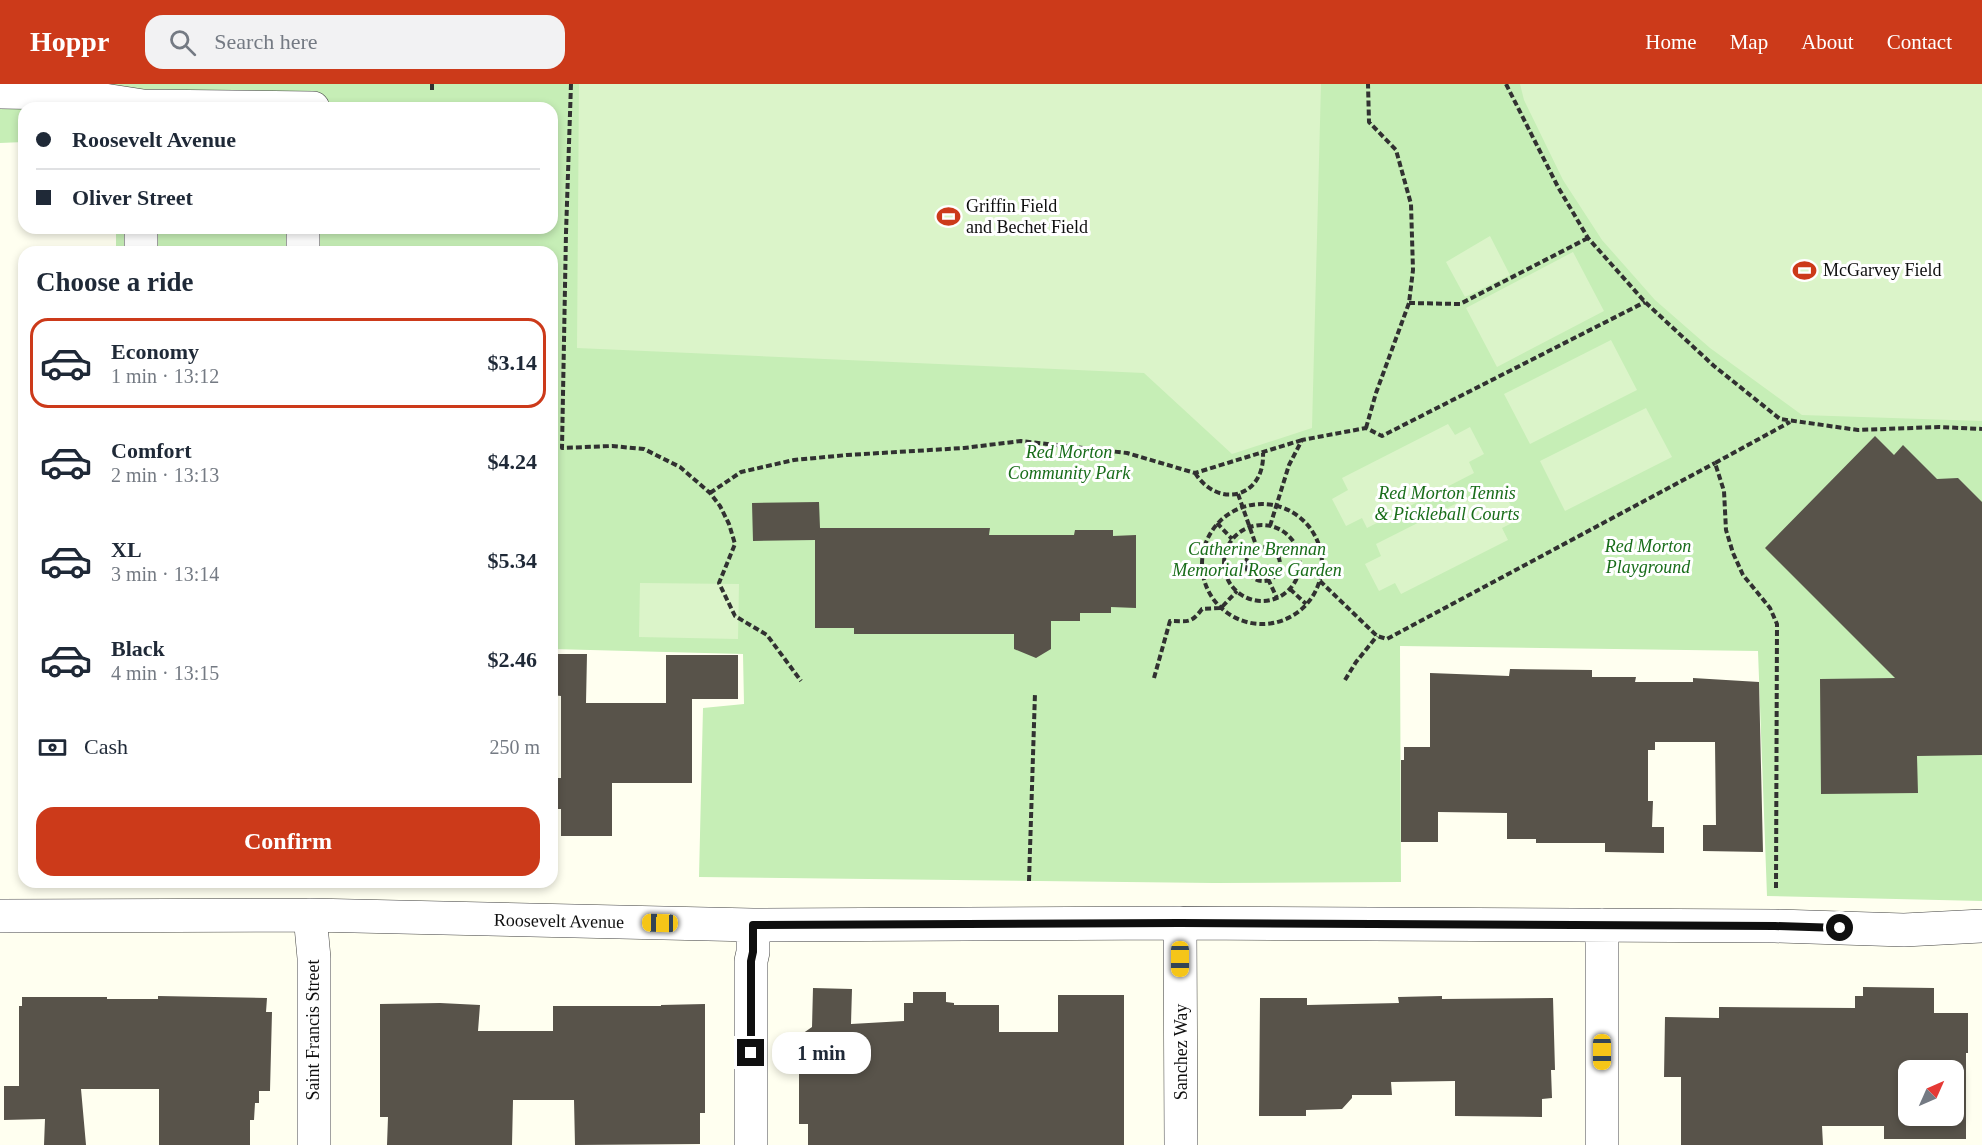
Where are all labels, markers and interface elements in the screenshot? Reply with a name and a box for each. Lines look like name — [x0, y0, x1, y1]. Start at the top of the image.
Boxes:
search box — [145, 15, 565, 69]
text: Hoppr — [30, 26, 109, 57]
icon: search — [166, 26, 199, 59]
text: Search here — [214, 29, 318, 54]
text: Home — [1645, 30, 1697, 54]
text: Map — [1730, 30, 1768, 54]
text: About — [1801, 30, 1854, 54]
text: Contact — [1887, 30, 1952, 54]
text: Roosevelt Avenue — [72, 127, 236, 152]
text: Oliver Street — [72, 185, 193, 210]
place label: Griffin Field and Bechet Field — [966, 196, 1088, 237]
sports icon: Griffin Field and Bechet Field — [935, 203, 961, 229]
sports icon: McGarvey Field — [1792, 257, 1818, 283]
place label: McGarvey Field — [1823, 260, 1941, 280]
text: Choose a ride — [36, 267, 194, 297]
icon: car — [39, 336, 93, 390]
text: Economy — [111, 339, 199, 364]
text: $3.14 — [488, 350, 537, 375]
text: 1 min · 13:12 — [111, 365, 219, 387]
icon: car — [39, 435, 93, 489]
text: Comfort — [111, 438, 192, 463]
park label: Red Morton Community Park — [1008, 442, 1131, 483]
text: $4.24 — [488, 449, 537, 474]
text: 2 min · 13:13 — [111, 464, 219, 486]
park label: Red Morton Tennis & Pickleball Courts — [1375, 483, 1519, 524]
icon: car — [39, 534, 93, 588]
park label: Red Morton Playground — [1604, 536, 1691, 577]
text: XL — [111, 537, 142, 562]
park label: Catherine Brennan Memorial Rose Garden — [1171, 539, 1342, 580]
text: $5.34 — [488, 548, 537, 573]
text: 3 min · 13:14 — [111, 563, 219, 585]
icon: car — [39, 633, 93, 687]
text: Black — [111, 636, 165, 661]
text: $2.46 — [488, 647, 537, 672]
text: 4 min · 13:15 — [111, 662, 219, 684]
icon: cash — [36, 731, 69, 764]
text: Cash — [84, 734, 128, 759]
text: 250 m — [489, 736, 540, 758]
button: Confirm — [36, 807, 540, 876]
street label: Roosevelt Avenue — [494, 910, 624, 932]
car — [642, 914, 678, 932]
route start — [1826, 914, 1853, 941]
car — [1171, 941, 1189, 977]
street label: Saint Francis Street — [303, 960, 323, 1100]
street label: Sanchez Way — [1171, 1004, 1191, 1100]
callout: 1 min — [772, 1032, 871, 1074]
car — [1593, 1034, 1611, 1070]
route end — [737, 1039, 764, 1066]
text: 1 min — [797, 1042, 846, 1064]
north arrow — [1898, 1060, 1964, 1126]
map controls — [1898, 1060, 1964, 1126]

